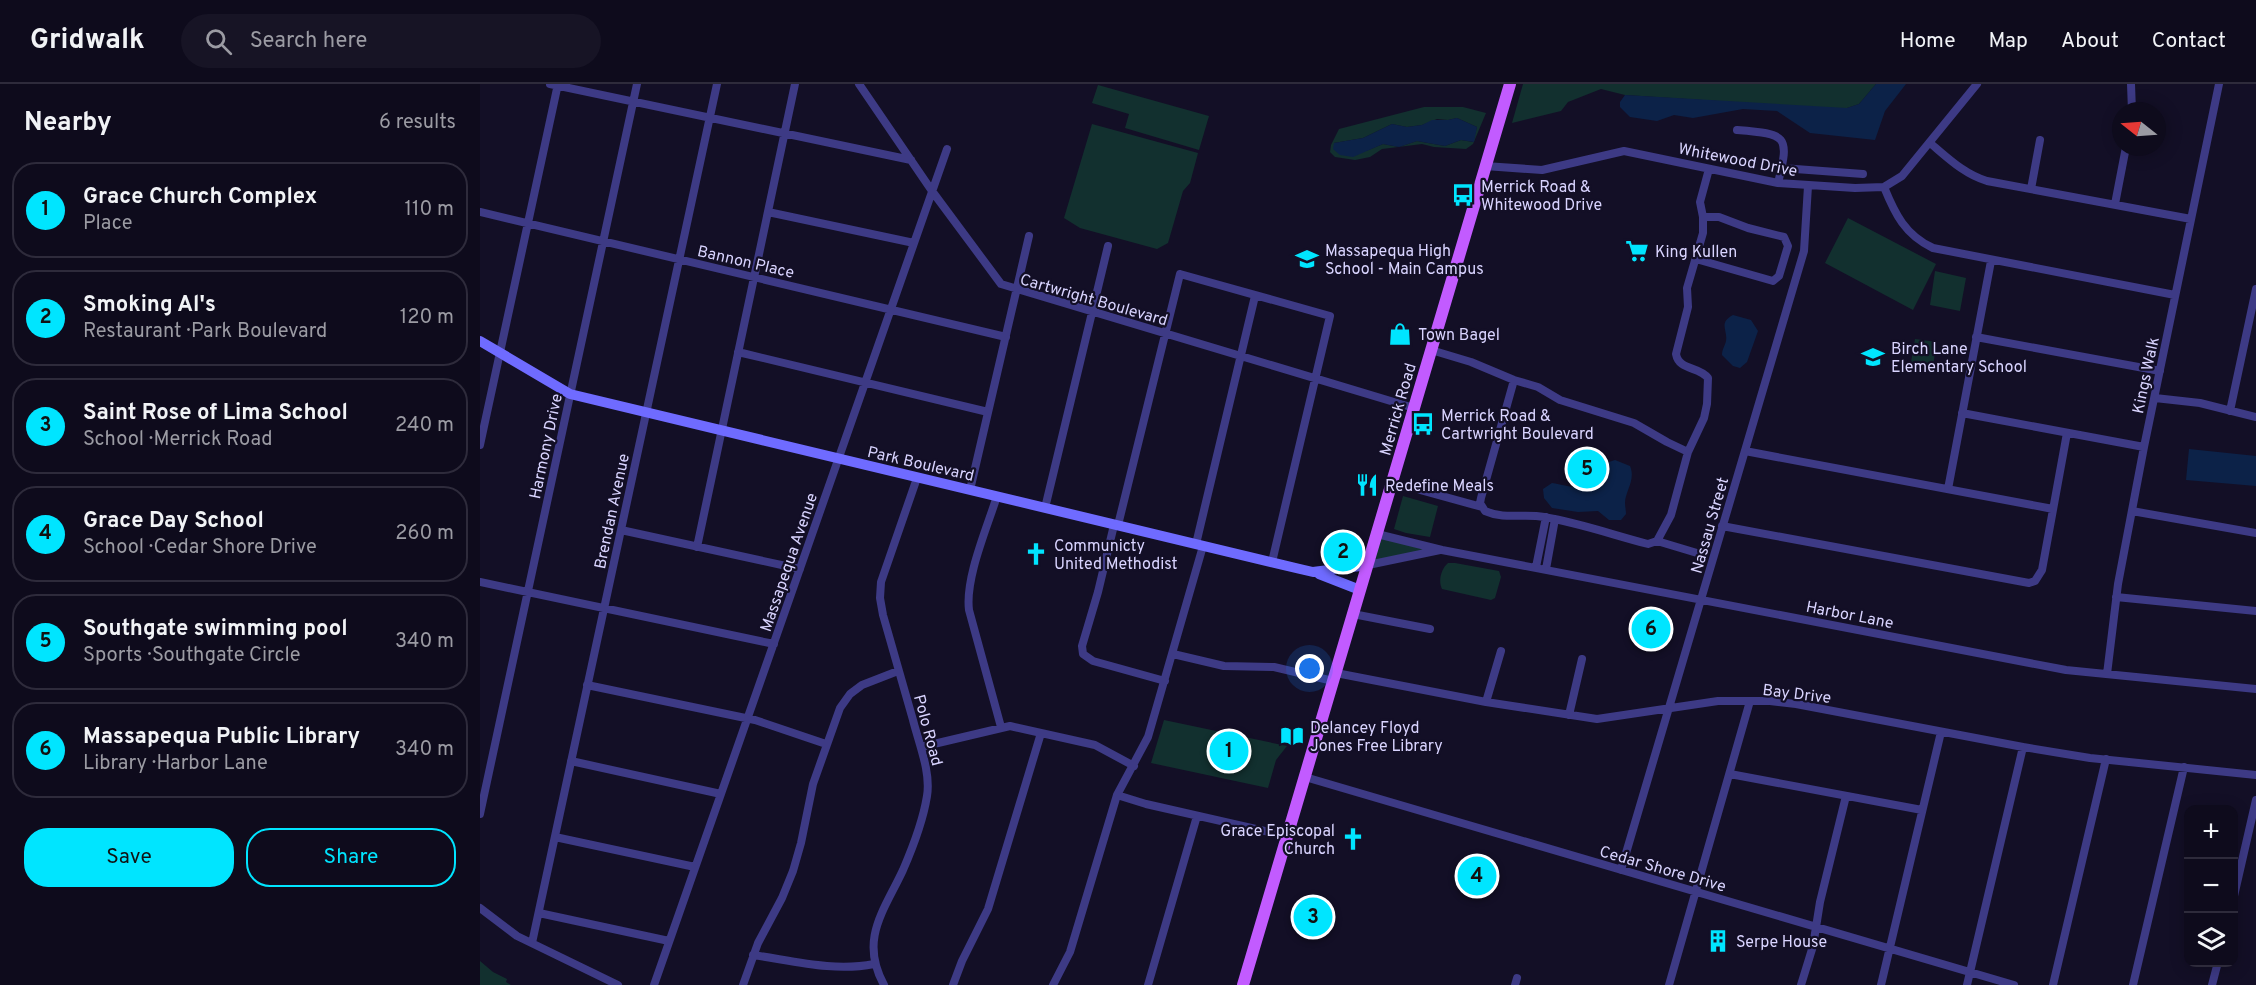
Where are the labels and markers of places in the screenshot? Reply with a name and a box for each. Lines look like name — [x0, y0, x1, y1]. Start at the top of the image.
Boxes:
place label: Merrick Road & Whitewood Drive — [1481, 178, 1602, 216]
bus stop icon: Merrick Road & Whitewood Drive — [1450, 182, 1476, 208]
supermarket icon: King Kullen — [1624, 238, 1650, 264]
place label: Massapequa High School - Main Campus — [1325, 242, 1484, 280]
place label: King Kullen — [1655, 243, 1737, 263]
school or university icon: Massapequa High School - Main Campus — [1294, 246, 1320, 272]
shop icon: Town Bagel — [1387, 321, 1413, 347]
place label: Town Bagel — [1418, 326, 1500, 346]
place label: Birch Lane Elementary School — [1891, 340, 2027, 378]
school or university icon: Birch Lane Elementary School — [1860, 344, 1886, 370]
place label: Merrick Road & Cartwright Boulevard — [1441, 407, 1594, 445]
bus stop icon: Merrick Road & Cartwright Boulevard — [1410, 411, 1436, 437]
pin: 5 — [1568, 446, 1606, 492]
restaurant icon: Redefine Meals — [1354, 472, 1380, 498]
place label: Redefine Meals — [1385, 477, 1494, 497]
pin: 2 — [1324, 530, 1362, 574]
place label: Communicty United Methodist — [1054, 537, 1178, 575]
church icon: Communicty United Methodist — [1023, 541, 1049, 567]
pin: 6 — [1632, 606, 1670, 652]
place label: Delancey Floyd Jones Free Library — [1310, 719, 1443, 757]
library icon: Delancey Floyd Jones Free Library — [1279, 723, 1305, 749]
pin: 1 — [1210, 728, 1248, 774]
place label: Grace Episcopal Church — [1220, 822, 1335, 860]
church icon: Grace Episcopal Church — [1340, 826, 1366, 852]
pin: 4 — [1458, 854, 1496, 898]
pin: 3 — [1294, 894, 1332, 940]
building icon: Serpe House — [1705, 928, 1731, 954]
place label: Serpe House — [1736, 933, 1827, 953]

